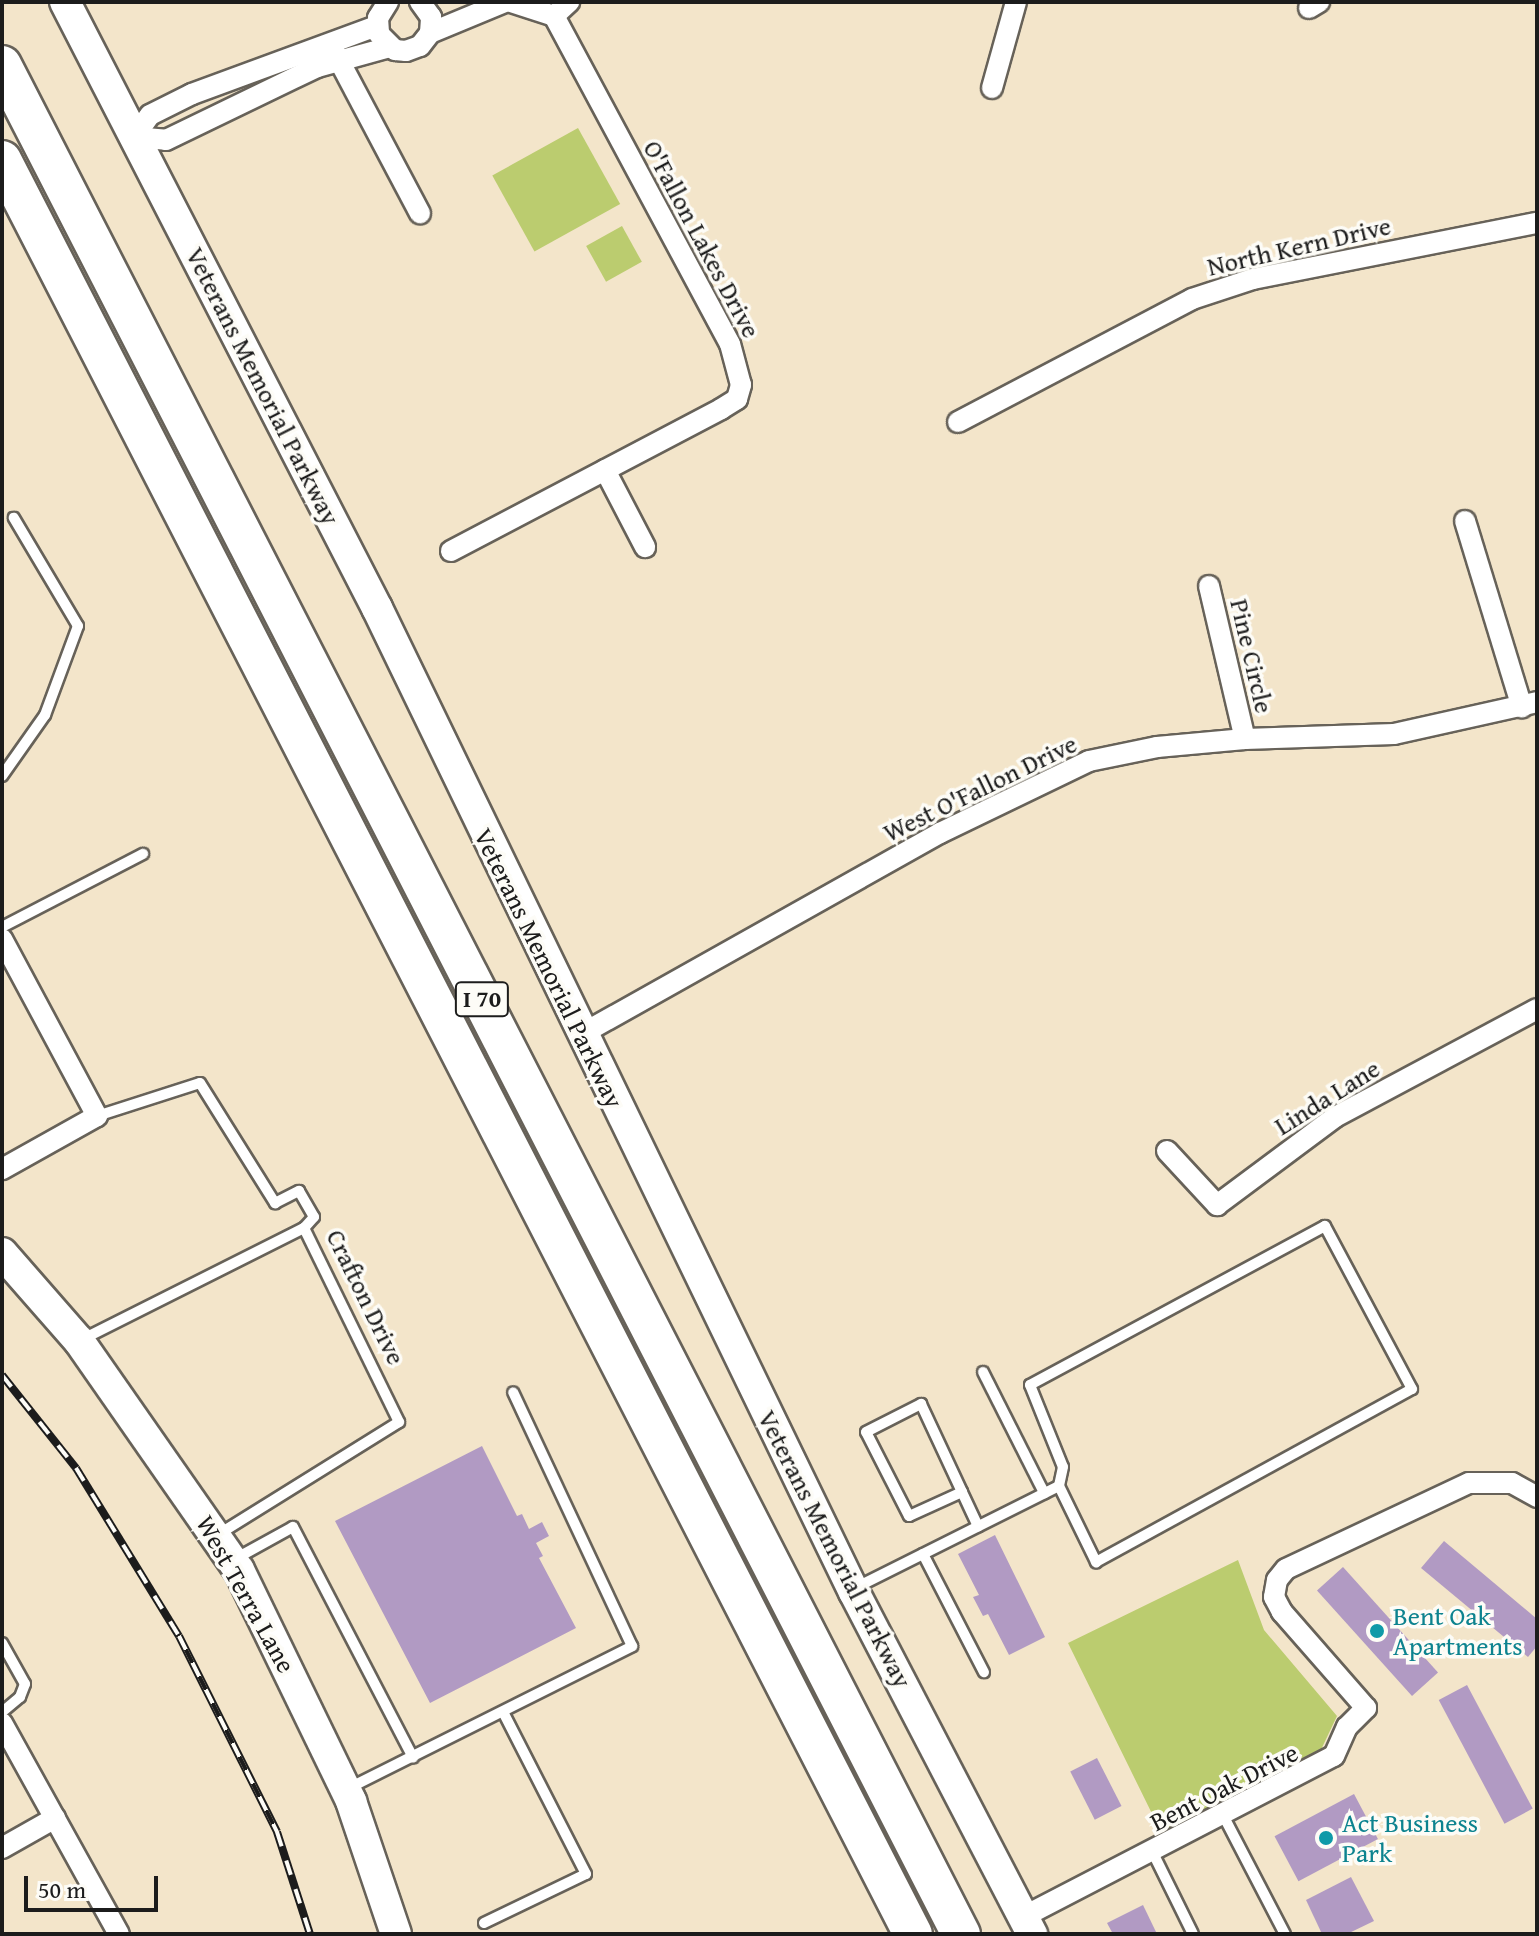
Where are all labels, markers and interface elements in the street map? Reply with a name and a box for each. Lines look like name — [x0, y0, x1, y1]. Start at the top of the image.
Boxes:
street label: O'Fallon Lakes Drive — [637, 135, 767, 343]
street label: North Kern Drive — [1204, 210, 1394, 282]
street label: Veterans Memorial Parkway — [179, 242, 347, 530]
street label: Pine Circle — [1224, 596, 1280, 716]
street label: West O'Fallon Drive — [878, 728, 1082, 848]
street label: Veterans Memorial Parkway — [468, 823, 630, 1113]
road number: I 70 — [454, 979, 510, 1019]
street label: Linda Lane — [1269, 1052, 1385, 1142]
street label: Crafton Drive — [320, 1224, 412, 1370]
street label: Veterans Memorial Parkway — [751, 1405, 919, 1693]
street label: West Terra Lane — [190, 1510, 302, 1678]
place label: Bent Oak Apartments — [1393, 1600, 1523, 1662]
marker: Bent Oak Apartments — [1368, 1622, 1386, 1640]
street label: Bent Oak Drive — [1145, 1736, 1303, 1838]
place label: Act Business Park — [1342, 1807, 1478, 1868]
marker: Act Business Park — [1317, 1829, 1335, 1847]
scale bar — [28, 1860, 162, 1910]
text: 50 m — [38, 1872, 86, 1907]

